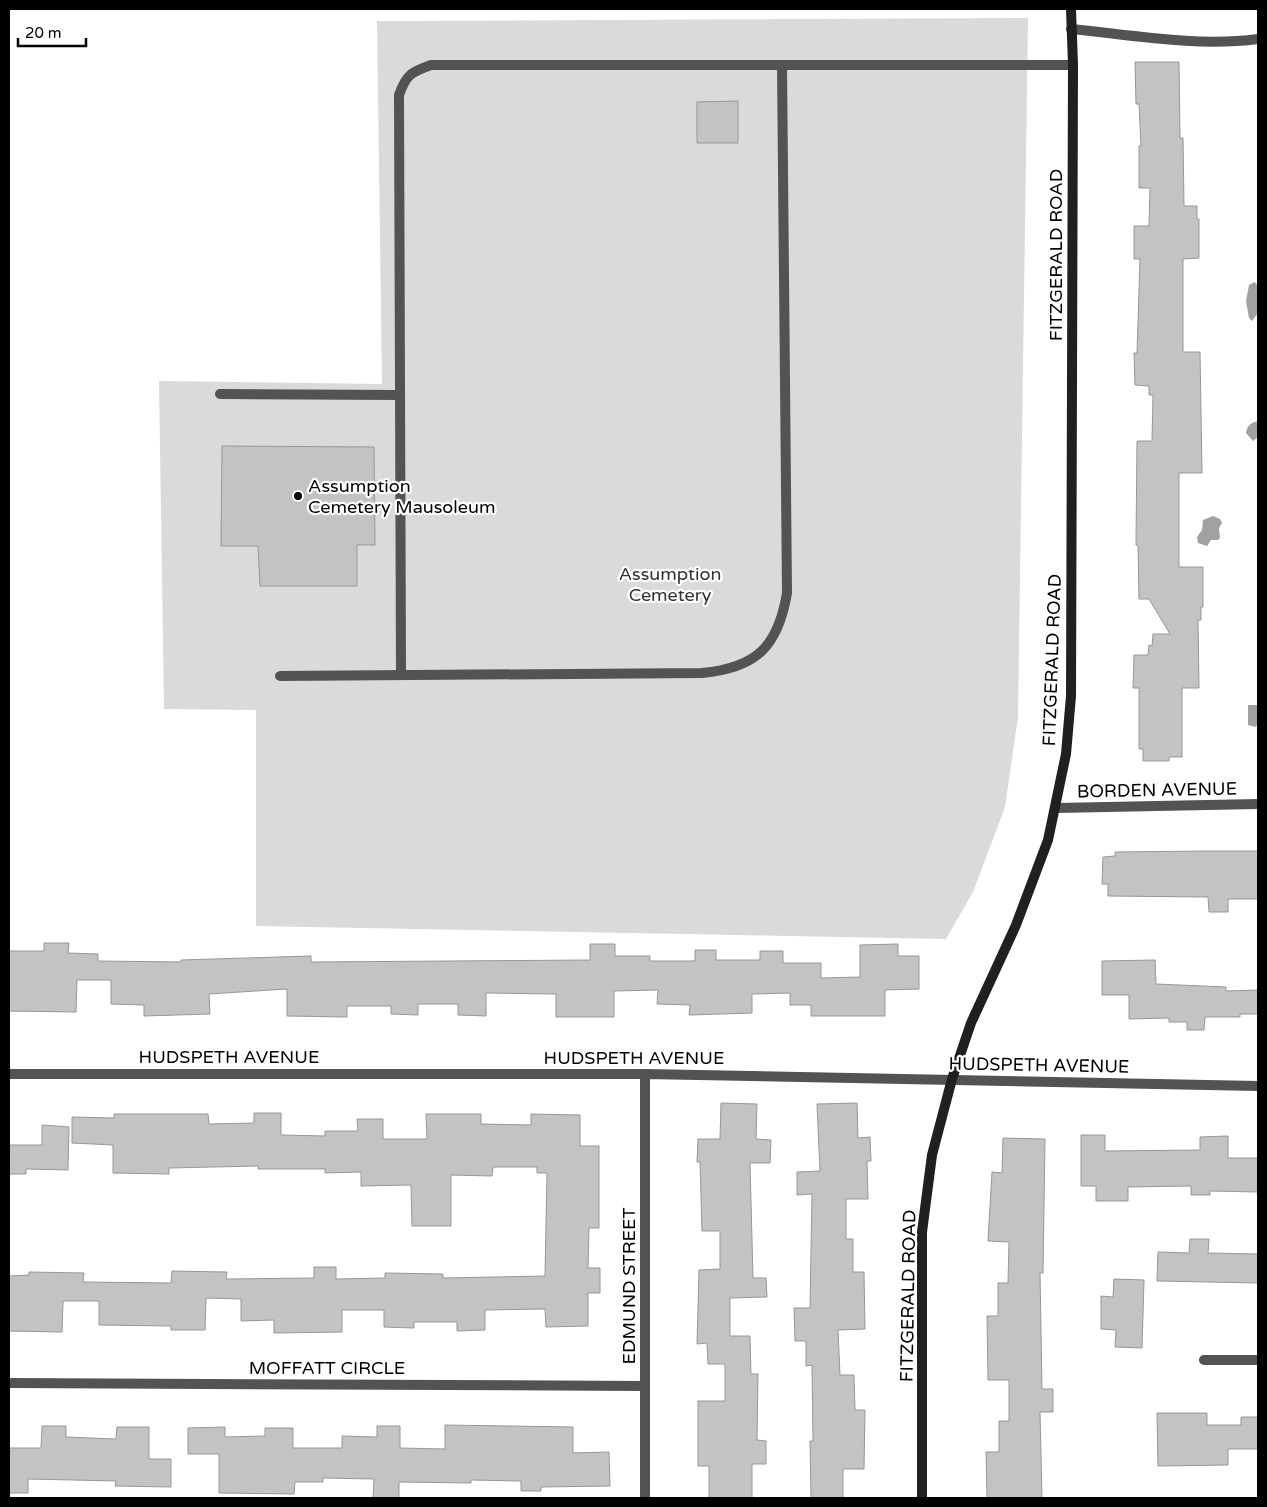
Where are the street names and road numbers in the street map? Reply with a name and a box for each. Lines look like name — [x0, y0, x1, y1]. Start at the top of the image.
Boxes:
street label: FITZGERALD ROAD — [1045, 169, 1067, 341]
street label: FITZGERALD ROAD — [1038, 573, 1066, 747]
street label: BORDEN AVENUE — [1077, 778, 1237, 802]
street label: HUDSPETH AVENUE — [139, 1046, 319, 1068]
street label: HUDSPETH AVENUE — [544, 1047, 724, 1069]
street label: HUDSPETH AVENUE — [948, 1052, 1130, 1078]
street label: EDMUND STREET — [618, 1208, 640, 1364]
street label: FITZGERALD ROAD — [895, 1210, 921, 1382]
street label: MOFFATT CIRCLE — [249, 1357, 405, 1379]

